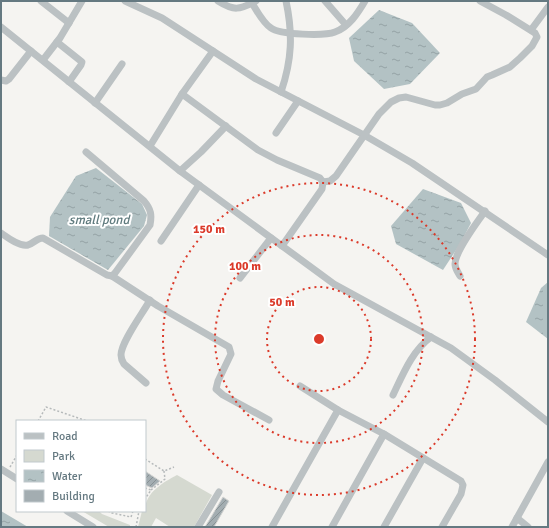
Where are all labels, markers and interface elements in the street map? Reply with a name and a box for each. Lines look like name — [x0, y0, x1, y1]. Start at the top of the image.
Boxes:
water label: small pond — [69, 212, 131, 228]
text: 150 m — [193, 222, 225, 237]
text: 100 m — [229, 259, 261, 274]
text: 50 m — [269, 295, 295, 310]
centre of rings — [312, 332, 326, 346]
legend — [16, 420, 146, 512]
text: Road — [52, 429, 78, 444]
text: Park — [52, 449, 75, 464]
text: Water — [52, 469, 83, 484]
text: Building — [52, 489, 95, 504]

